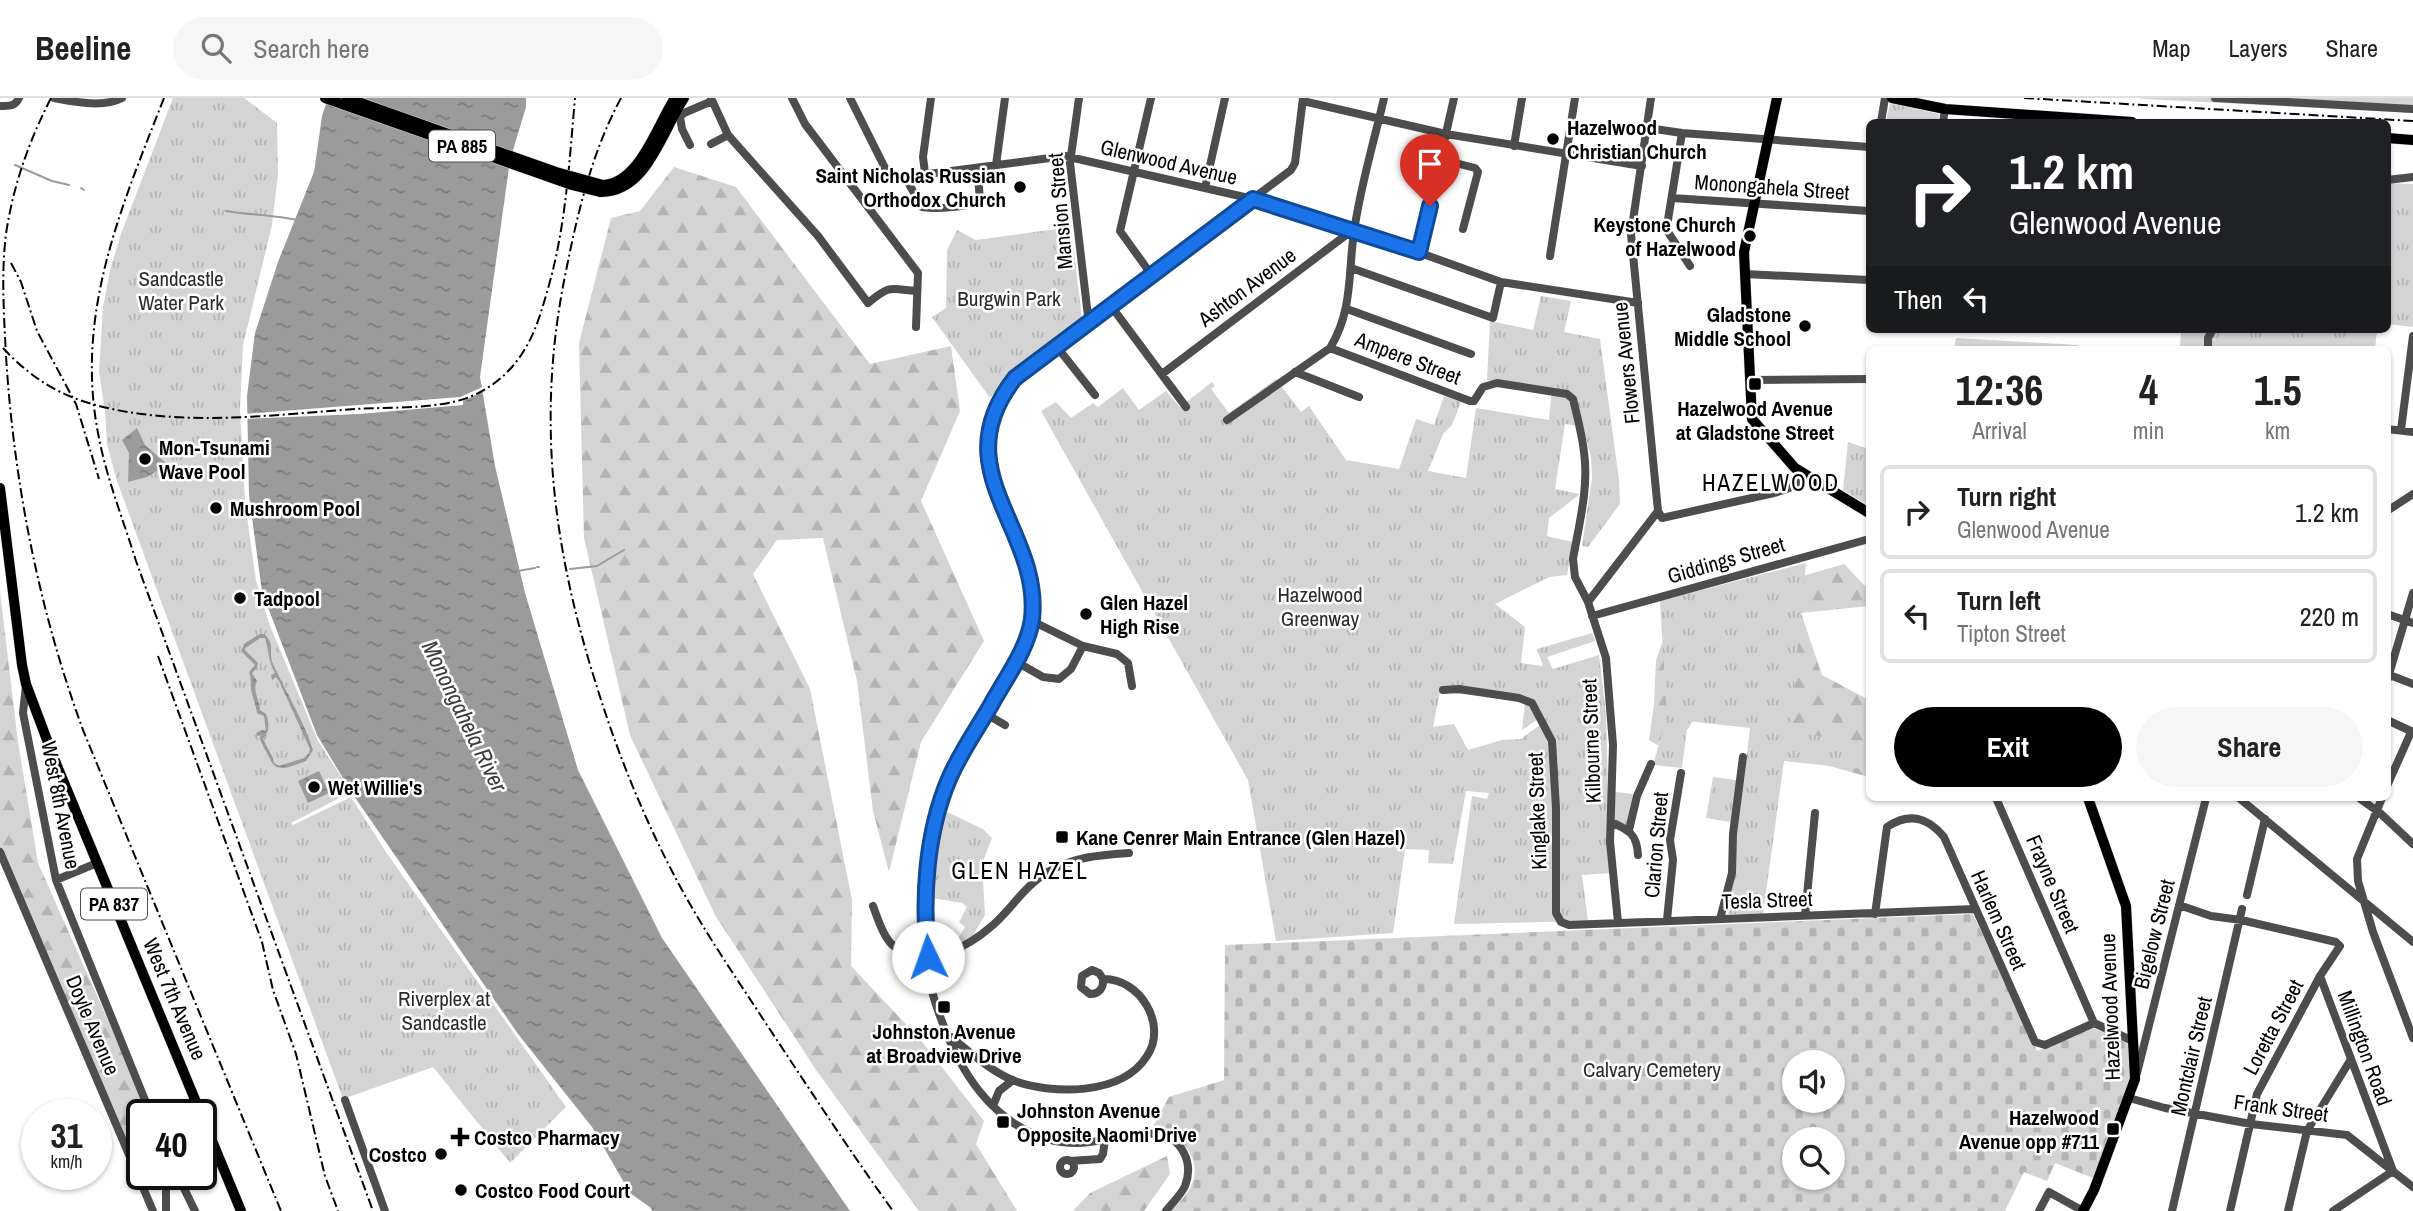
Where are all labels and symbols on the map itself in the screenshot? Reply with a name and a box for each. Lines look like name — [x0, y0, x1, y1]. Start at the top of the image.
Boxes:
place label: Hazelwood Christian Church — [1567, 113, 1707, 166]
road number: PA 885 — [429, 130, 495, 162]
marker: Hazelwood Christian Church — [1545, 131, 1561, 147]
street label: Glenwood Avenue — [1098, 132, 1240, 192]
pin — [1400, 134, 1460, 206]
street label: Mansion Street — [1040, 151, 1080, 270]
place label: Saint Nicholas Russian Orthodox Church — [816, 161, 1006, 214]
street label: Monongahela Street — [1694, 167, 1851, 207]
marker: Saint Nicholas Russian Orthodox Church — [1012, 179, 1028, 195]
place label: Keystone Church of Hazelwood — [1593, 210, 1736, 263]
marker: Keystone Church of Hazelwood — [1742, 228, 1758, 244]
street label: Ashton Avenue — [1191, 241, 1302, 334]
park label: Sandcastle Water Park — [138, 264, 224, 317]
park label: Burgwin Park — [957, 284, 1061, 313]
place label: Gladstone Middle School — [1674, 300, 1791, 353]
street label: Flowers Avenue — [1605, 301, 1647, 425]
marker: Gladstone Middle School — [1797, 318, 1813, 334]
street label: Ampere Street — [1350, 324, 1465, 392]
marker: Hazelwood Avenue at Gladstone Street — [1747, 376, 1763, 392]
place label: Hazelwood Avenue at Gladstone Street — [1676, 394, 1834, 447]
place label: Mon-Tsunami Wave Pool — [159, 433, 270, 486]
marker: Mon-Tsunami Wave Pool — [137, 451, 153, 467]
district label: HAZELWOOD — [1702, 467, 1840, 498]
place label: Mushroom Pool — [230, 494, 360, 523]
marker: Mushroom Pool — [208, 500, 224, 516]
street label: Giddings Street — [1664, 529, 1788, 591]
park label: Hazelwood Greenway — [1277, 580, 1363, 633]
place label: Tadpool — [254, 584, 320, 613]
place label: Glen Hazel High Rise — [1100, 588, 1188, 641]
marker: Tadpool — [232, 590, 248, 606]
marker: Glen Hazel High Rise — [1078, 606, 1094, 622]
water label: Monongahela River — [415, 635, 515, 797]
street label: Kilbourne Street — [1574, 678, 1608, 804]
street label: West 8th Avenue — [34, 739, 88, 871]
street label: Kinglake Street — [1520, 751, 1554, 870]
place label: Wet Willie's — [328, 773, 423, 802]
marker: Wet Willie's — [306, 779, 322, 795]
street label: Clarion Street — [1637, 791, 1675, 899]
place label: Kane Cenrer Main Entrance (Glen Hazel) — [1076, 823, 1405, 852]
marker: Kane Cenrer Main Entrance (Glen Hazel) — [1054, 829, 1070, 845]
street label: Frayne Street — [2019, 830, 2087, 938]
district label: GLEN HAZEL — [951, 855, 1089, 886]
street label: Harlem Street — [1964, 866, 2034, 975]
street label: Bigelow Street — [2126, 876, 2182, 992]
street label: Tesla Street — [1721, 884, 1813, 916]
road number: PA 837 — [81, 888, 147, 919]
position arrow — [891, 920, 965, 994]
street label: Hazelwood Avenue — [2093, 933, 2127, 1081]
street label: West 7th Avenue — [136, 934, 214, 1064]
street label: Doyle Avenue — [59, 971, 127, 1079]
street label: Loretta Street — [2236, 974, 2310, 1080]
park label: Riverplex at Sandcastle — [398, 984, 490, 1037]
street label: Millington Road — [2331, 986, 2399, 1110]
street label: Montclair Street — [2163, 993, 2219, 1118]
marker: Johnston Avenue at Broadview Drive — [936, 999, 952, 1015]
place label: Johnston Avenue at Broadview Drive — [866, 1017, 1022, 1070]
park label: Calvary Cemetery — [1583, 1055, 1721, 1084]
street label: Frank Street — [2232, 1087, 2330, 1129]
place label: Johnston Avenue Opposite Naomi Drive — [1017, 1096, 1197, 1149]
speed limit sign: 40 — [126, 1099, 217, 1190]
place label: Hazelwood Avenue opp #711 — [1959, 1103, 2099, 1156]
marker: Johnston Avenue Opposite Naomi Drive — [995, 1114, 1011, 1130]
marker: Hazelwood Avenue opp #711 — [2105, 1121, 2121, 1137]
place label: Costco Pharmacy — [474, 1123, 620, 1152]
marker: Costco Pharmacy — [452, 1129, 468, 1145]
place label: Costco — [369, 1140, 427, 1169]
marker: Costco — [433, 1146, 449, 1162]
place label: Costco Food Court — [475, 1176, 630, 1205]
marker: Costco Food Court — [453, 1182, 469, 1198]

